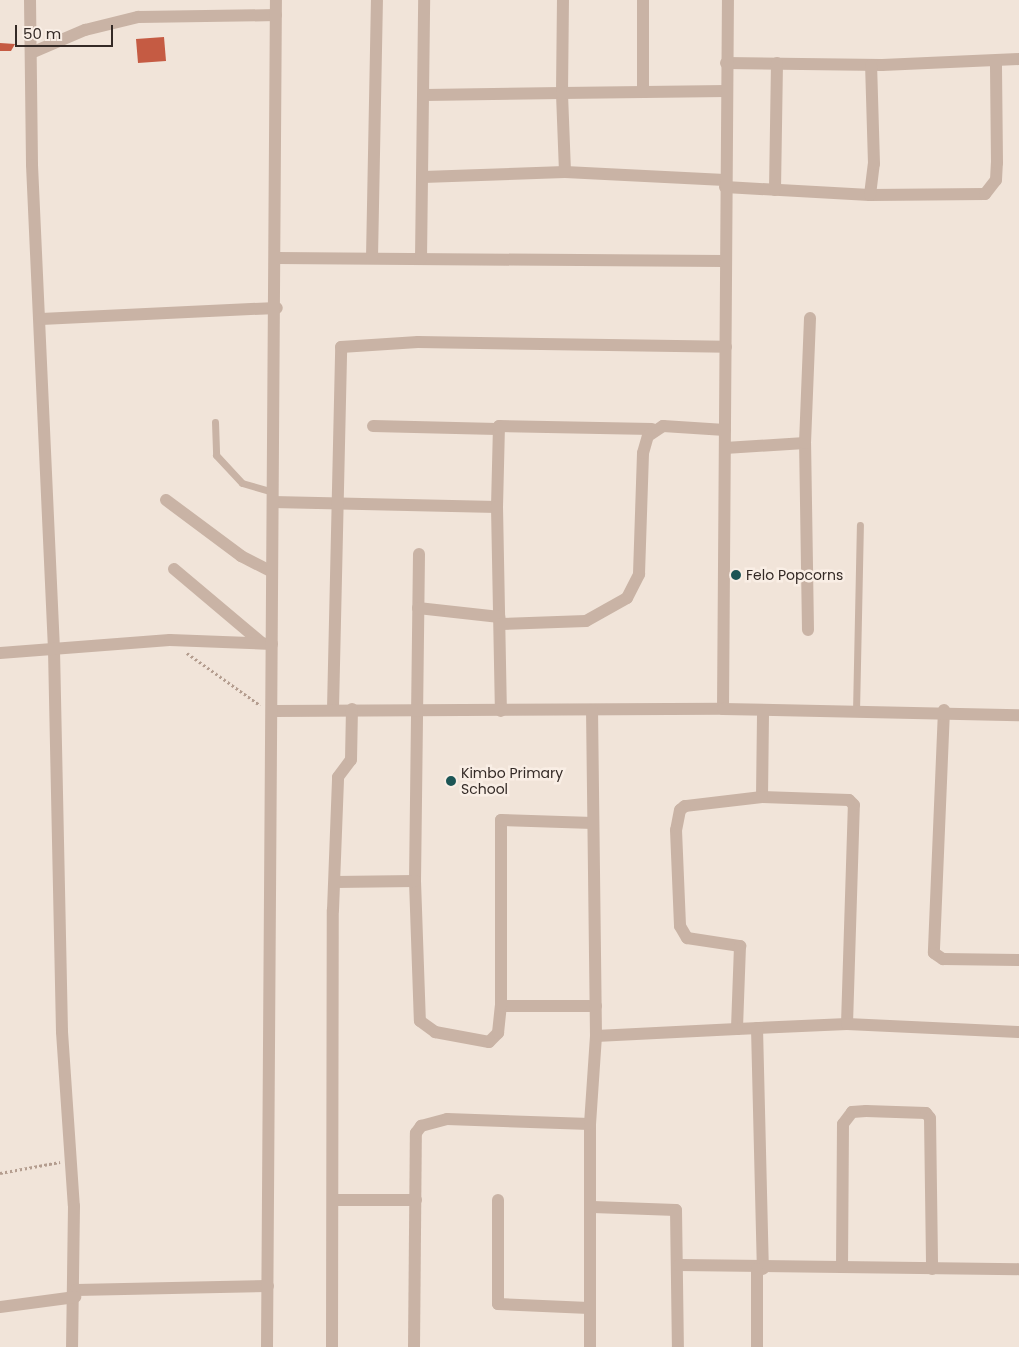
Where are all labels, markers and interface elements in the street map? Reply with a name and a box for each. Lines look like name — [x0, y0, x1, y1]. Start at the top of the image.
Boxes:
scale bar — [18, 15, 115, 47]
text: 50 m — [23, 23, 61, 44]
place label: Felo Popcorns — [746, 567, 843, 583]
marker: Felo Popcorns — [730, 569, 742, 581]
place label: Kimbo Primary School — [461, 765, 563, 798]
marker: Kimbo Primary School — [445, 775, 457, 787]

